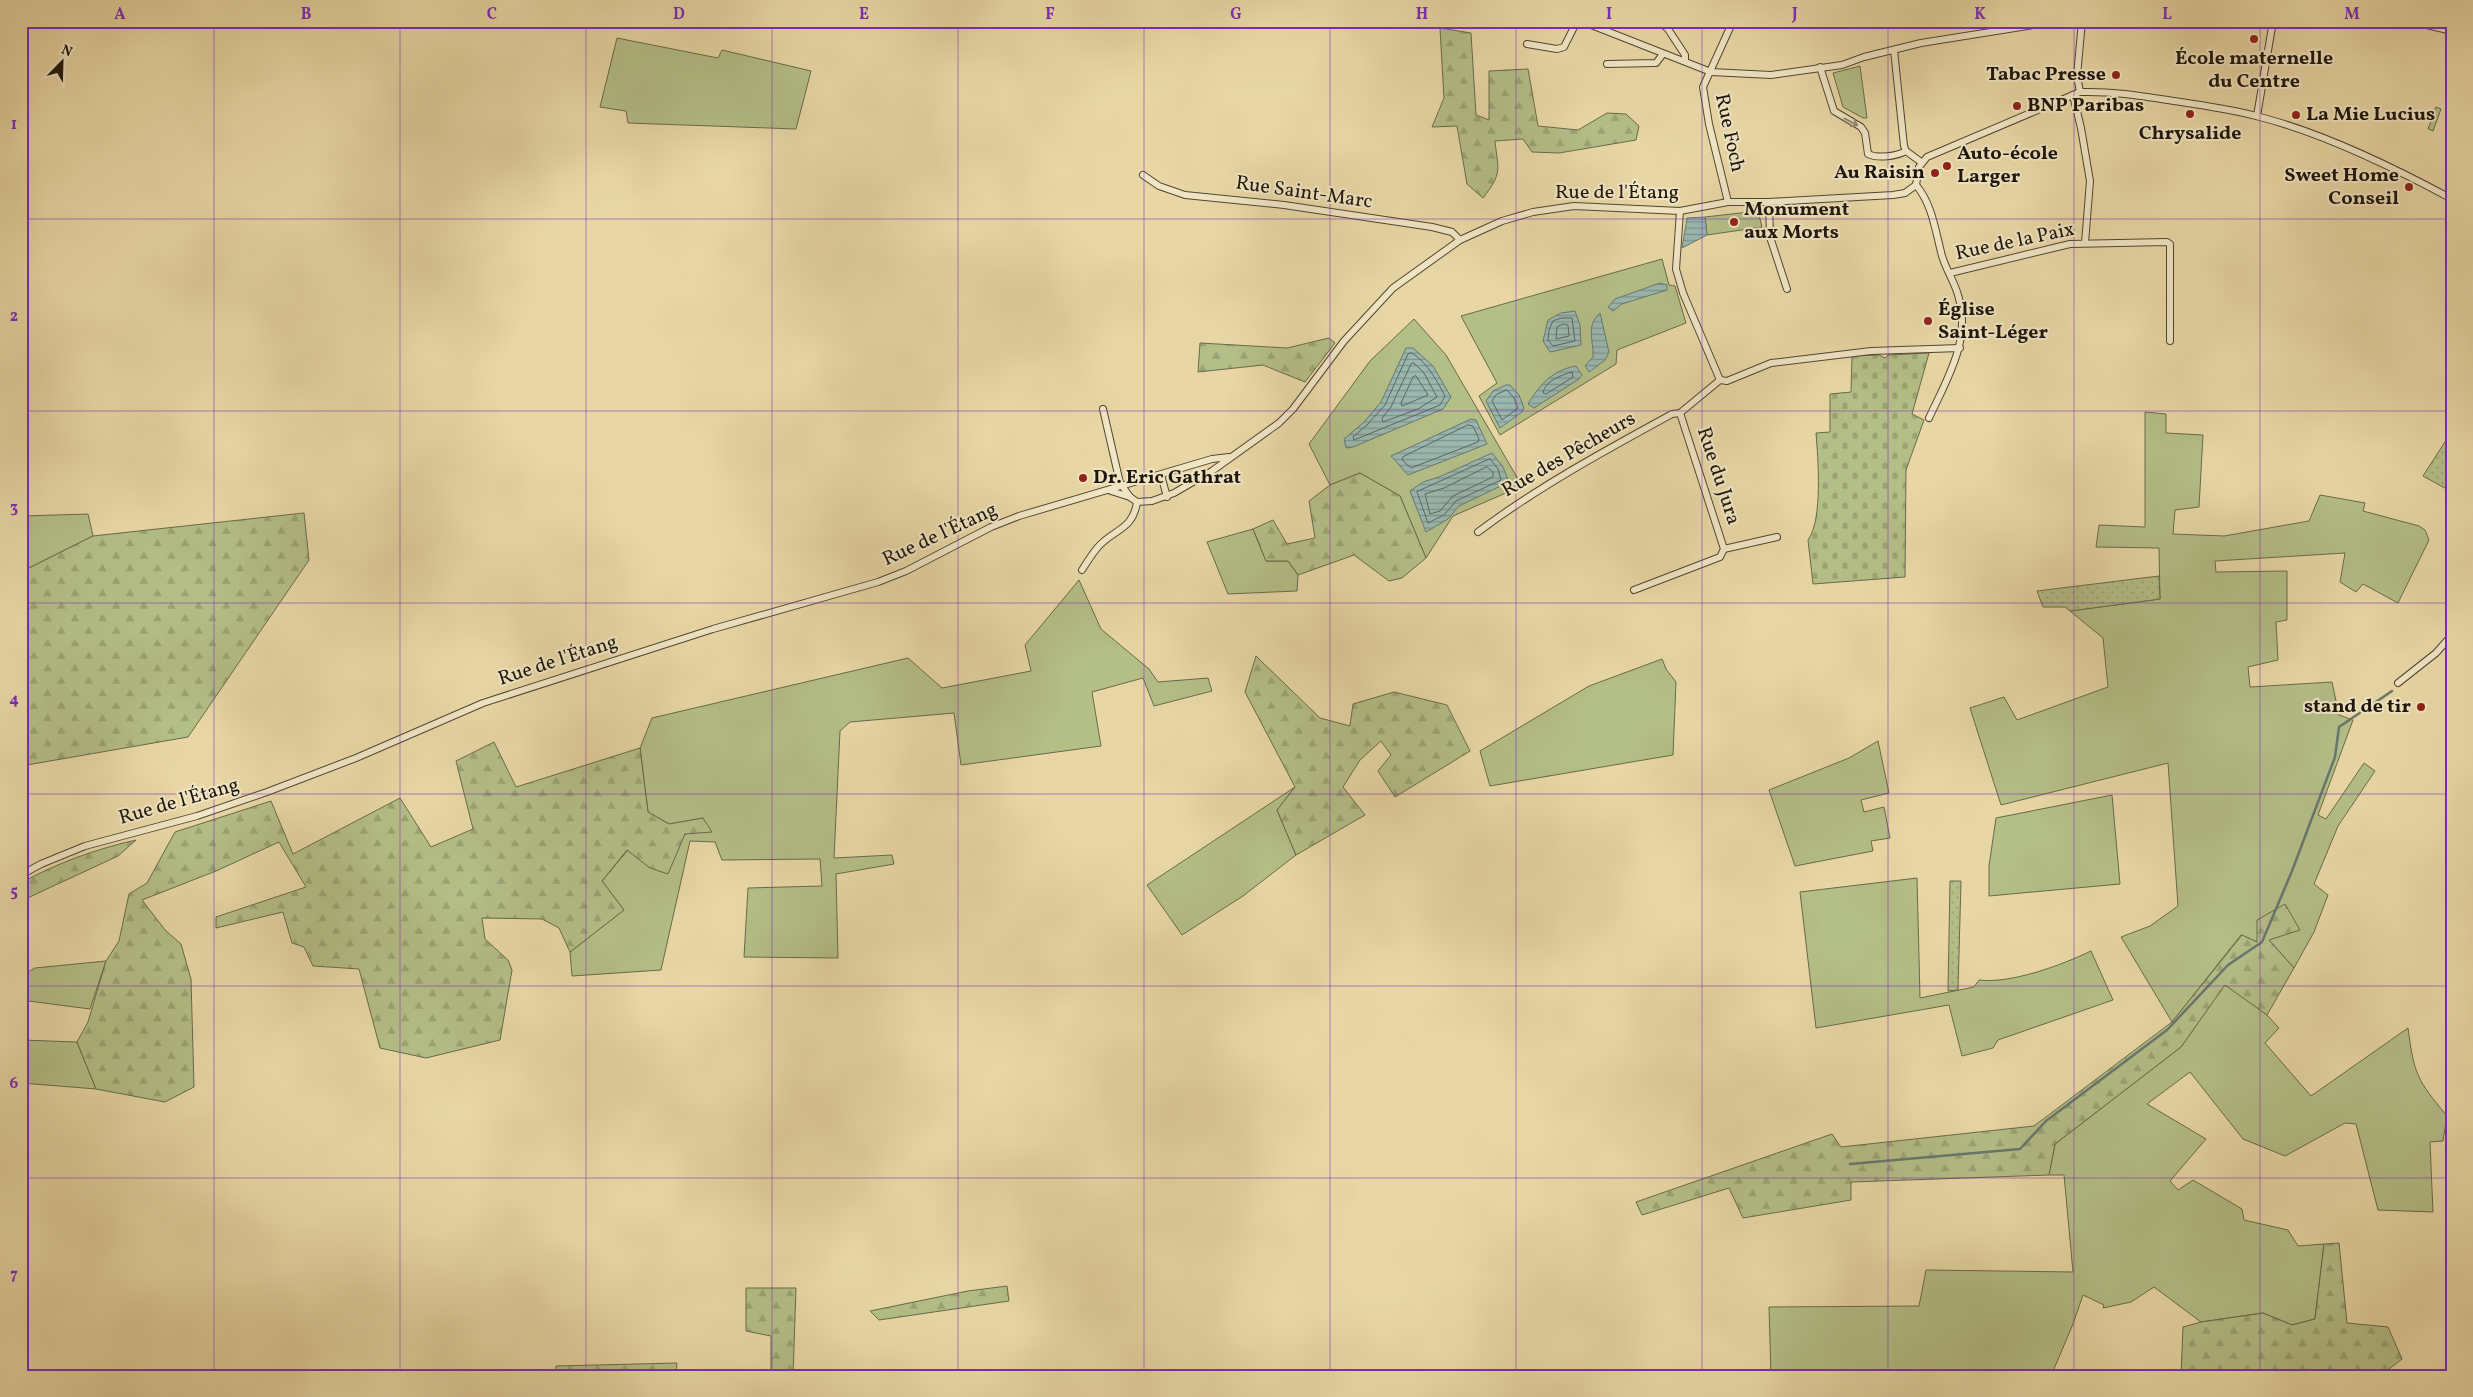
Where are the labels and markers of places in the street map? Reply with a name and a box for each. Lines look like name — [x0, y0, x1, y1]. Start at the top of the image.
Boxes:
marker: École maternelle du Centre — [2248, 33, 2260, 45]
place label: École maternelle du Centre — [2175, 45, 2333, 96]
place label: Tabac Presse — [1986, 61, 2106, 89]
marker: Tabac Presse — [2110, 69, 2122, 81]
place label: BNP Paribas — [2027, 92, 2144, 120]
marker: BNP Paribas — [2011, 100, 2023, 112]
place label: La Mie Lucius — [2306, 101, 2435, 129]
marker: Chrysalide — [2184, 108, 2196, 120]
marker: La Mie Lucius — [2290, 109, 2302, 121]
place label: Chrysalide — [2139, 120, 2241, 148]
place label: Auto-école Larger — [1957, 140, 2058, 191]
place label: Au Raisin — [1834, 159, 1925, 187]
marker: Auto-école Larger — [1941, 160, 1953, 172]
place label: Sweet Home Conseil — [2284, 162, 2399, 213]
marker: Au Raisin — [1929, 167, 1941, 179]
marker: Sweet Home Conseil — [2403, 181, 2415, 193]
place label: Monument aux Morts — [1744, 196, 1850, 247]
marker: Monument aux Morts — [1728, 216, 1740, 228]
place label: Église Saint-Léger — [1938, 296, 2049, 347]
marker: Église Saint-Léger — [1922, 315, 1934, 327]
place label: Dr. Eric Gathrat — [1093, 464, 1242, 492]
marker: Dr. Eric Gathrat — [1077, 472, 1089, 484]
place label: stand de tir — [2304, 693, 2411, 721]
marker: stand de tir — [2415, 701, 2427, 713]

